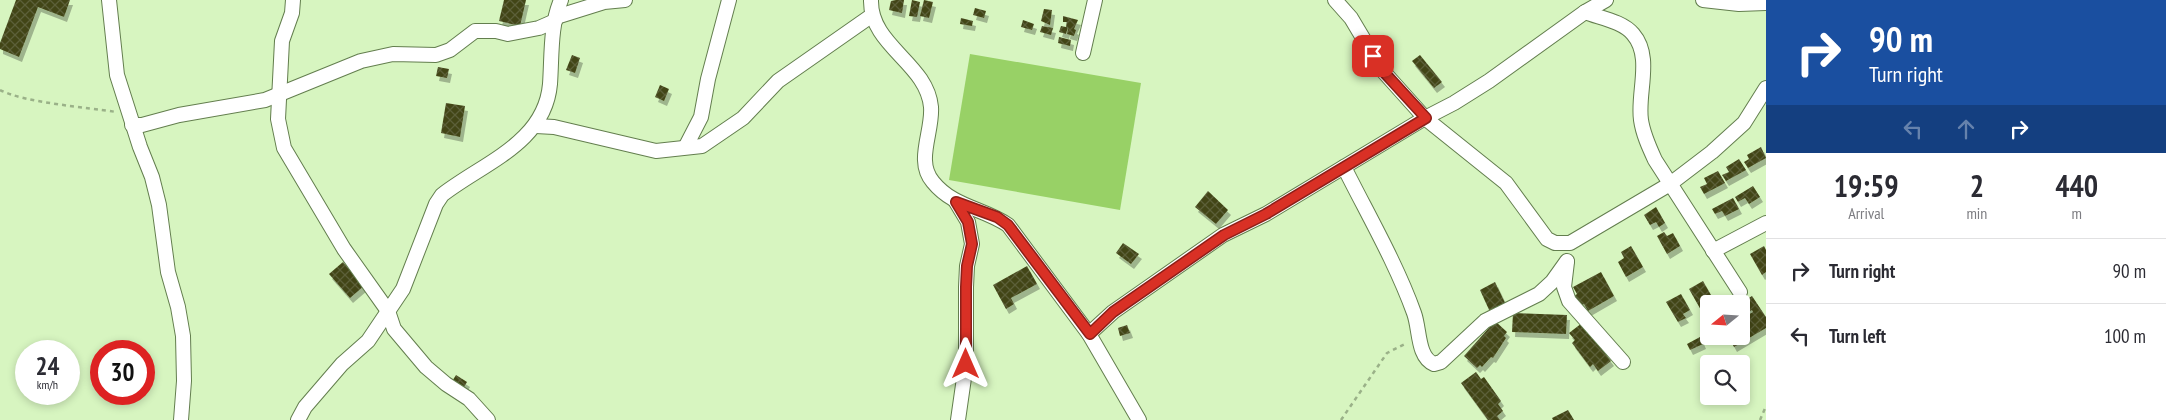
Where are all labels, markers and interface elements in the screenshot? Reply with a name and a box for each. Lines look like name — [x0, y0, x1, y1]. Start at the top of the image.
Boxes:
text: 90 m — [1869, 16, 1933, 62]
icon: right — [1786, 20, 1851, 85]
pin — [1352, 35, 1394, 77]
icon: arrive — [1359, 42, 1387, 70]
text: Turn right — [1869, 60, 1943, 88]
icon: left — [1899, 115, 1927, 143]
icon: ahead — [1952, 115, 1980, 143]
icon: right — [2005, 115, 2033, 143]
text: 19:59 — [1834, 166, 1899, 205]
text: 2 — [1970, 166, 1984, 205]
text: 440 — [2055, 166, 2098, 205]
text: Arrival — [1848, 203, 1884, 223]
text: min — [1966, 203, 1987, 223]
text: m — [2071, 203, 2082, 223]
icon: right — [1786, 257, 1814, 285]
text: Turn right — [1829, 259, 1895, 283]
text: 90 m — [2113, 259, 2146, 283]
north arrow — [1700, 295, 1750, 345]
map controls — [1700, 295, 1750, 405]
icon: left — [1786, 322, 1814, 350]
text: Turn left — [1829, 324, 1886, 348]
text: 100 m — [2104, 324, 2146, 348]
position arrow — [939, 337, 991, 389]
speed limit sign: 30 — [90, 340, 155, 405]
text: 24 — [36, 350, 59, 382]
button: search — [1700, 355, 1750, 405]
text: km/h — [37, 377, 58, 392]

